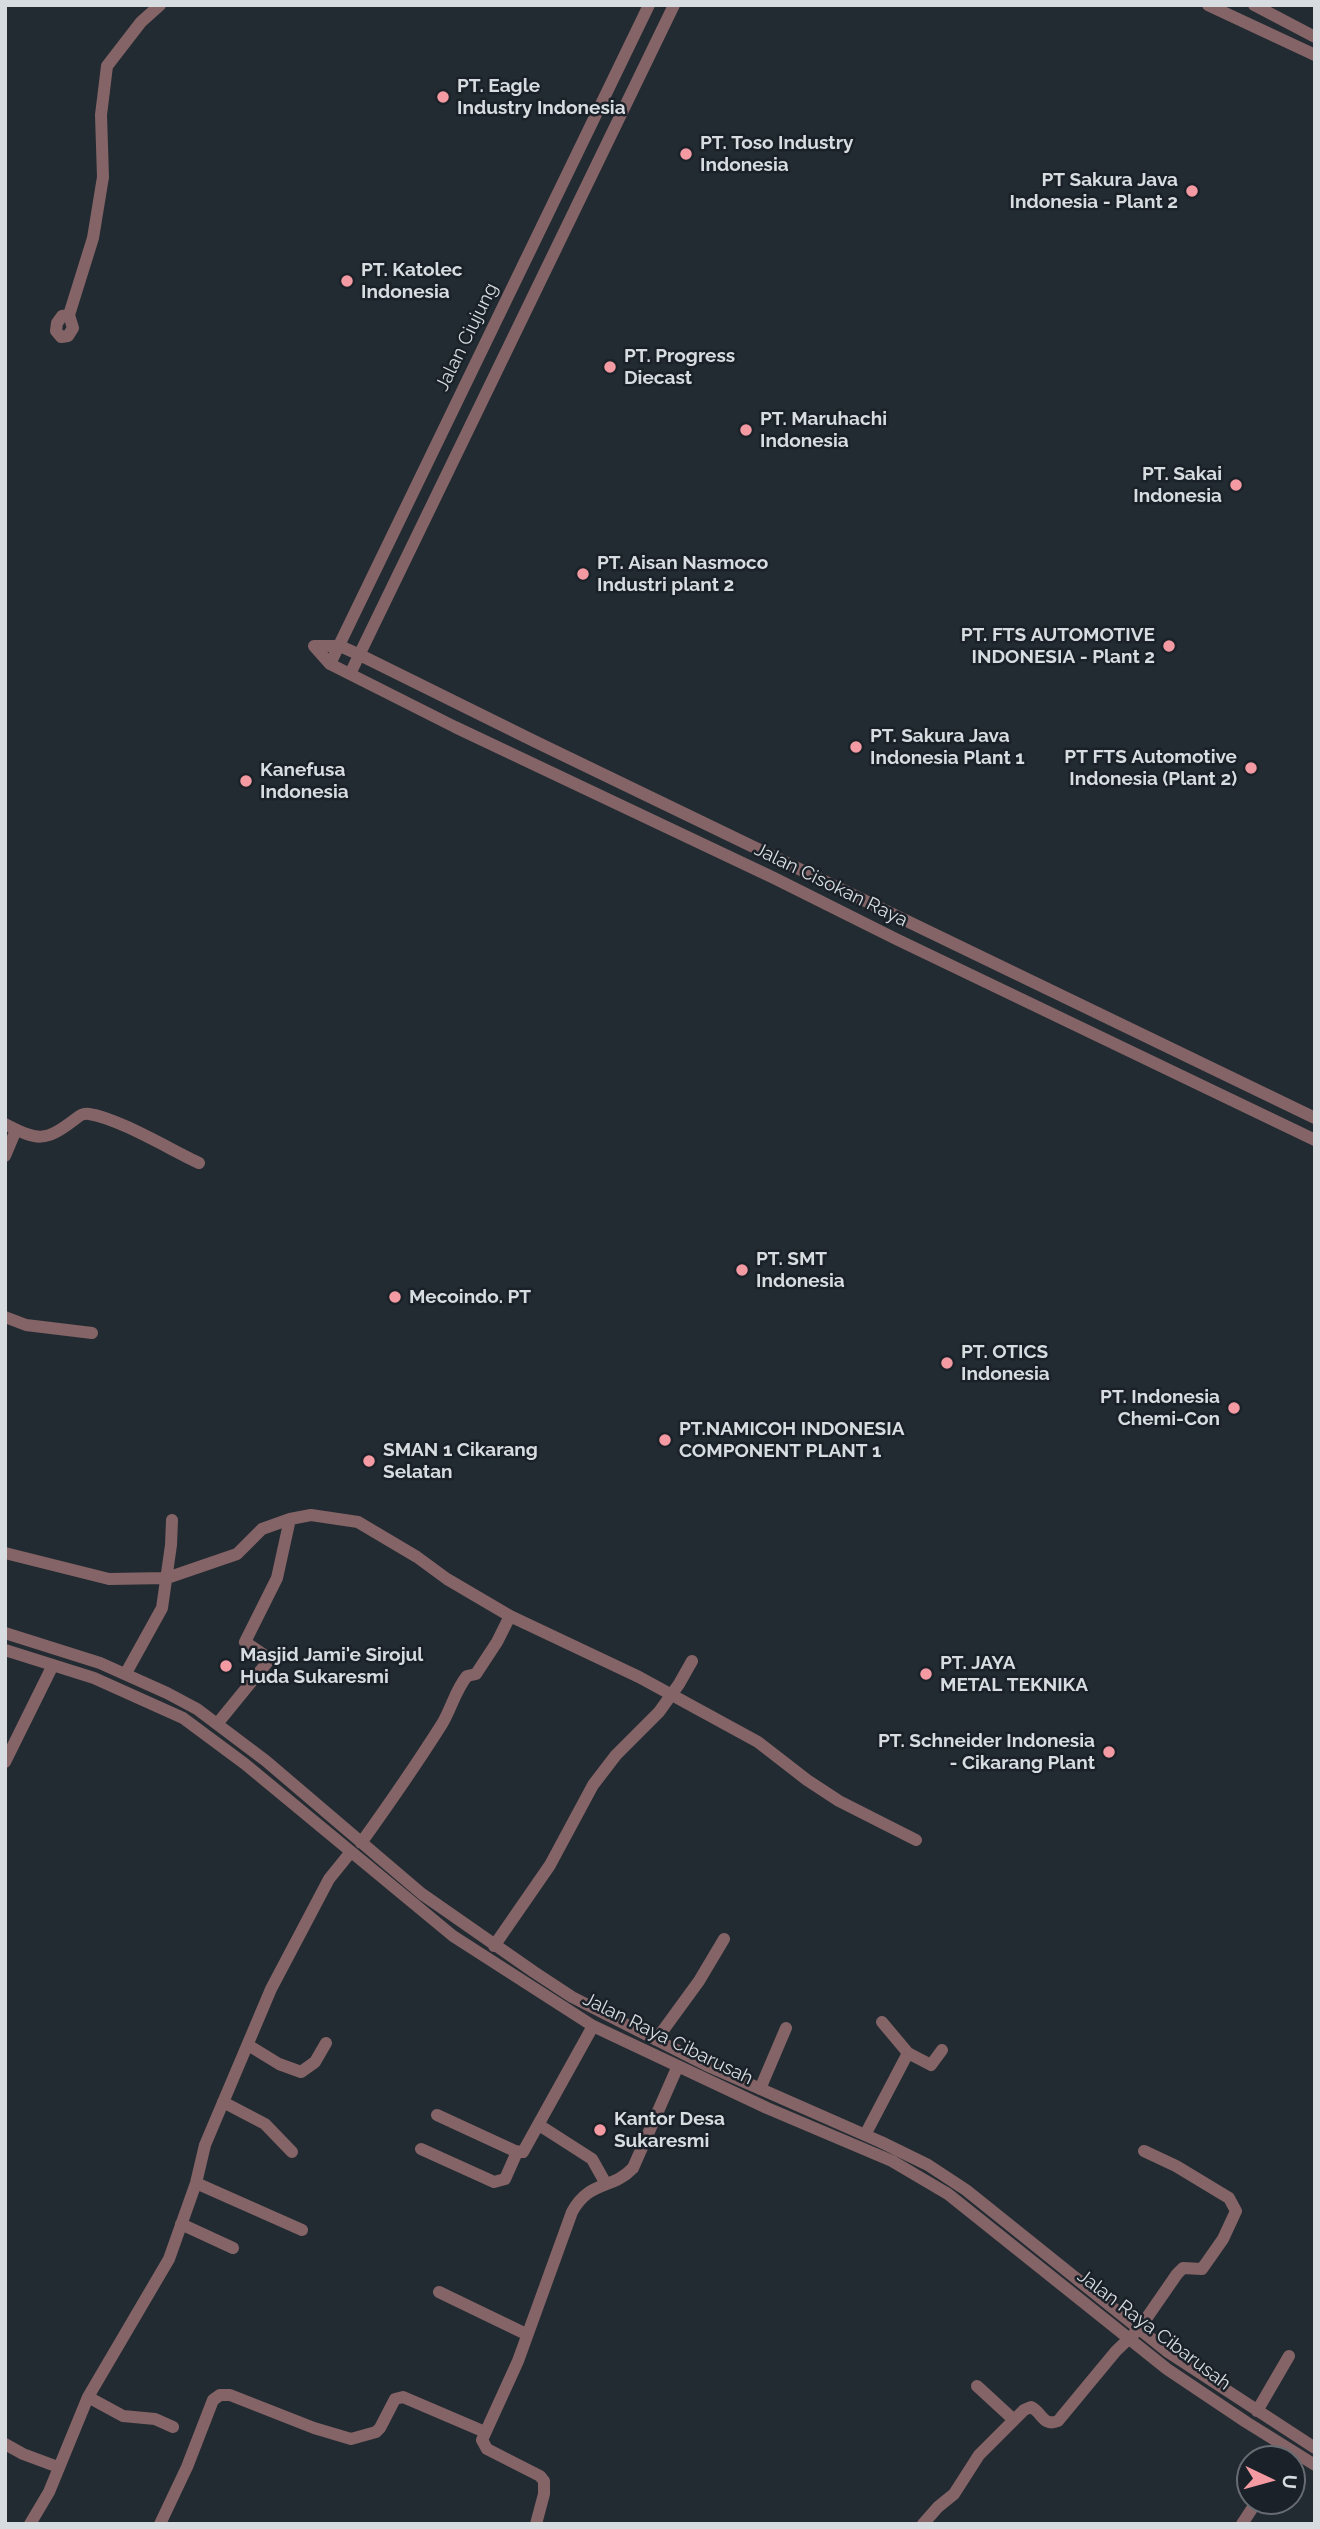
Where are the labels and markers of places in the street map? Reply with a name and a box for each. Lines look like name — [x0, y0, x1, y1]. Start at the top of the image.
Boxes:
place label: PT. Eagle Industry Indonesia — [457, 75, 626, 119]
marker: PT. Eagle Industry Indonesia — [435, 89, 451, 105]
place label: PT. Toso Industry Indonesia — [700, 132, 853, 176]
marker: PT. Toso Industry Indonesia — [678, 146, 694, 162]
place label: PT Sakura Java Indonesia - Plant 2 — [1010, 169, 1178, 213]
marker: PT Sakura Java Indonesia - Plant 2 — [1184, 183, 1200, 199]
place label: PT. Katolec Indonesia — [361, 259, 463, 303]
marker: PT. Katolec Indonesia — [339, 273, 355, 289]
place label: PT. Progress Diecast — [624, 345, 735, 389]
marker: PT. Progress Diecast — [602, 359, 618, 375]
place label: PT. Maruhachi Indonesia — [760, 408, 887, 452]
marker: PT. Maruhachi Indonesia — [738, 422, 754, 438]
place label: PT. Sakai Indonesia — [1133, 463, 1222, 507]
marker: PT. Sakai Indonesia — [1228, 477, 1244, 493]
place label: PT. Aisan Nasmoco Industri plant 2 — [597, 552, 768, 596]
marker: PT. Aisan Nasmoco Industri plant 2 — [575, 566, 591, 582]
place label: PT. FTS AUTOMOTIVE INDONESIA - Plant 2 — [961, 624, 1155, 668]
marker: PT. FTS AUTOMOTIVE INDONESIA - Plant 2 — [1161, 638, 1177, 654]
place label: PT. Sakura Java Indonesia Plant 1 — [870, 725, 1025, 769]
marker: PT. Sakura Java Indonesia Plant 1 — [848, 739, 864, 755]
place label: PT FTS Automotive Indonesia (Plant 2) — [1064, 746, 1237, 790]
place label: Kanefusa Indonesia — [260, 759, 349, 803]
marker: PT FTS Automotive Indonesia (Plant 2) — [1243, 760, 1259, 776]
marker: Kanefusa Indonesia — [238, 773, 254, 789]
place label: PT. SMT Indonesia — [756, 1248, 845, 1292]
marker: PT. SMT Indonesia — [734, 1262, 750, 1278]
place label: Mecoindo. PT — [409, 1286, 531, 1308]
marker: Mecoindo. PT — [387, 1289, 403, 1305]
place label: PT. OTICS Indonesia — [961, 1341, 1050, 1385]
marker: PT. OTICS Indonesia — [939, 1355, 955, 1371]
place label: PT. Indonesia Chemi-Con — [1100, 1386, 1220, 1430]
marker: PT. Indonesia Chemi-Con — [1226, 1400, 1242, 1416]
place label: PT.NAMICOH INDONESIA COMPONENT PLANT 1 — [679, 1418, 904, 1462]
marker: PT.NAMICOH INDONESIA COMPONENT PLANT 1 — [657, 1432, 673, 1448]
place label: SMAN 1 Cikarang Selatan — [383, 1439, 538, 1483]
marker: SMAN 1 Cikarang Selatan — [361, 1453, 377, 1469]
place label: Masjid Jami'e Sirojul Huda Sukaresmi — [240, 1644, 423, 1688]
place label: PT. JAYA METAL TEKNIKA — [940, 1652, 1088, 1696]
marker: Masjid Jami'e Sirojul Huda Sukaresmi — [218, 1658, 234, 1674]
marker: PT. JAYA METAL TEKNIKA — [918, 1666, 934, 1682]
place label: PT. Schneider Indonesia - Cikarang Plant — [878, 1730, 1095, 1774]
marker: PT. Schneider Indonesia - Cikarang Plant — [1101, 1744, 1117, 1760]
place label: Kantor Desa Sukaresmi — [614, 2108, 725, 2152]
marker: Kantor Desa Sukaresmi — [592, 2122, 608, 2138]

